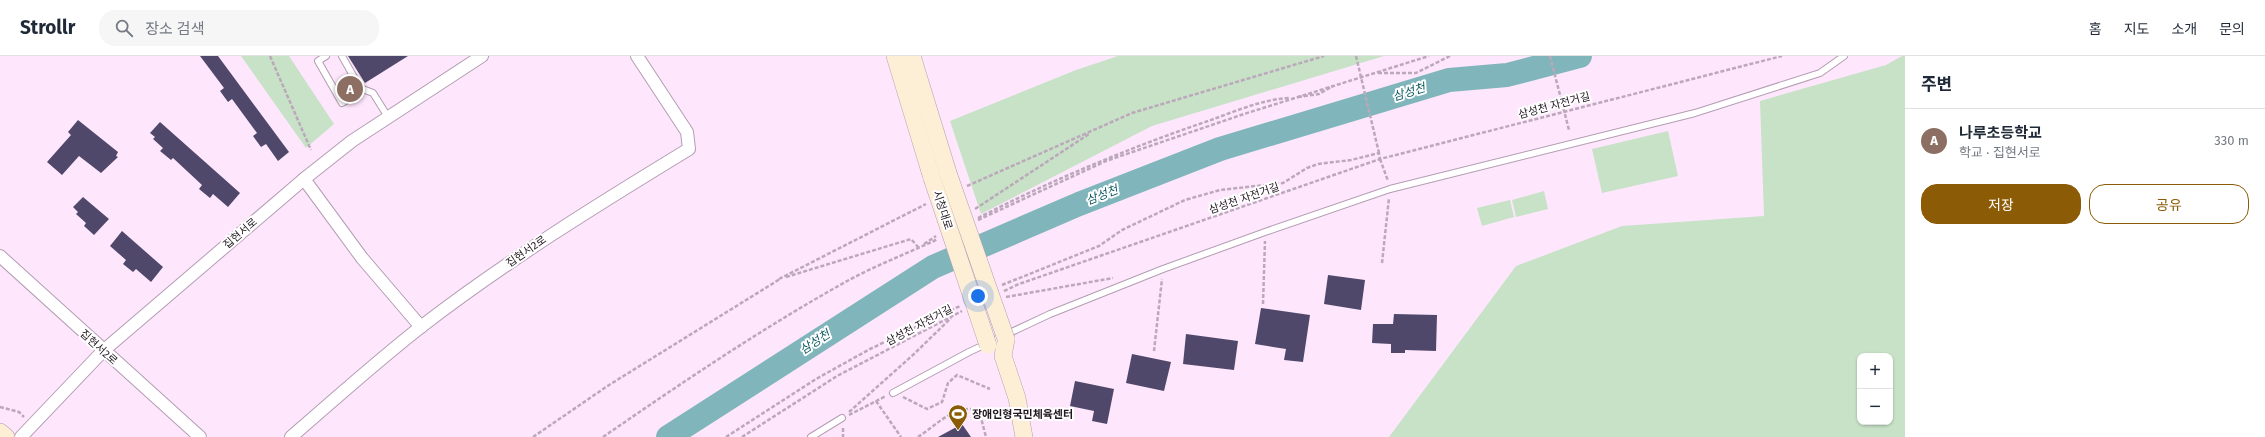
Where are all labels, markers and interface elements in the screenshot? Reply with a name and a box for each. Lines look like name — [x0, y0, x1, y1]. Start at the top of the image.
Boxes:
search box — [99, 10, 379, 46]
text: Strollr — [20, 16, 75, 39]
icon: search — [113, 17, 135, 39]
text: 장소 검색 — [145, 20, 204, 38]
text: 홈 — [2089, 21, 2102, 38]
text: 지도 — [2124, 21, 2149, 38]
text: 소개 — [2171, 21, 2197, 38]
text: 문의 — [2219, 21, 2245, 38]
pin: A — [337, 74, 363, 104]
text: 주변 — [1921, 74, 1952, 95]
water label: 삼성천 — [1391, 80, 1429, 104]
street label: 삼성천 자전거길 — [1517, 90, 1591, 121]
text: 나루초등학교 — [1959, 124, 2042, 142]
text: A — [1930, 133, 1938, 148]
text: 330 m — [2214, 133, 2249, 148]
text: 학교 · 집현서로 — [1959, 145, 2041, 160]
street label: 삼성천 자전거길 — [1207, 180, 1281, 217]
water label: 삼성천 — [1084, 182, 1122, 207]
button: 저장 — [1921, 184, 2081, 224]
button: 공유 — [2089, 184, 2249, 224]
street label: 시청대로 — [930, 189, 955, 231]
street label: 집현서로 — [221, 215, 260, 252]
street label: 집현서2로 — [504, 233, 549, 270]
your location — [968, 286, 988, 306]
street label: 삼성천 자전거길 — [884, 302, 955, 348]
water label: 삼성천 — [797, 326, 834, 357]
street label: 집현서2로 — [77, 327, 120, 368]
map controls — [1857, 353, 1893, 425]
button: + — [1857, 353, 1893, 389]
button: − — [1857, 389, 1893, 425]
sports icon: 장애인형국민체육센터 — [947, 403, 969, 431]
place label: 장애인형국민체육센터 — [972, 408, 1073, 421]

